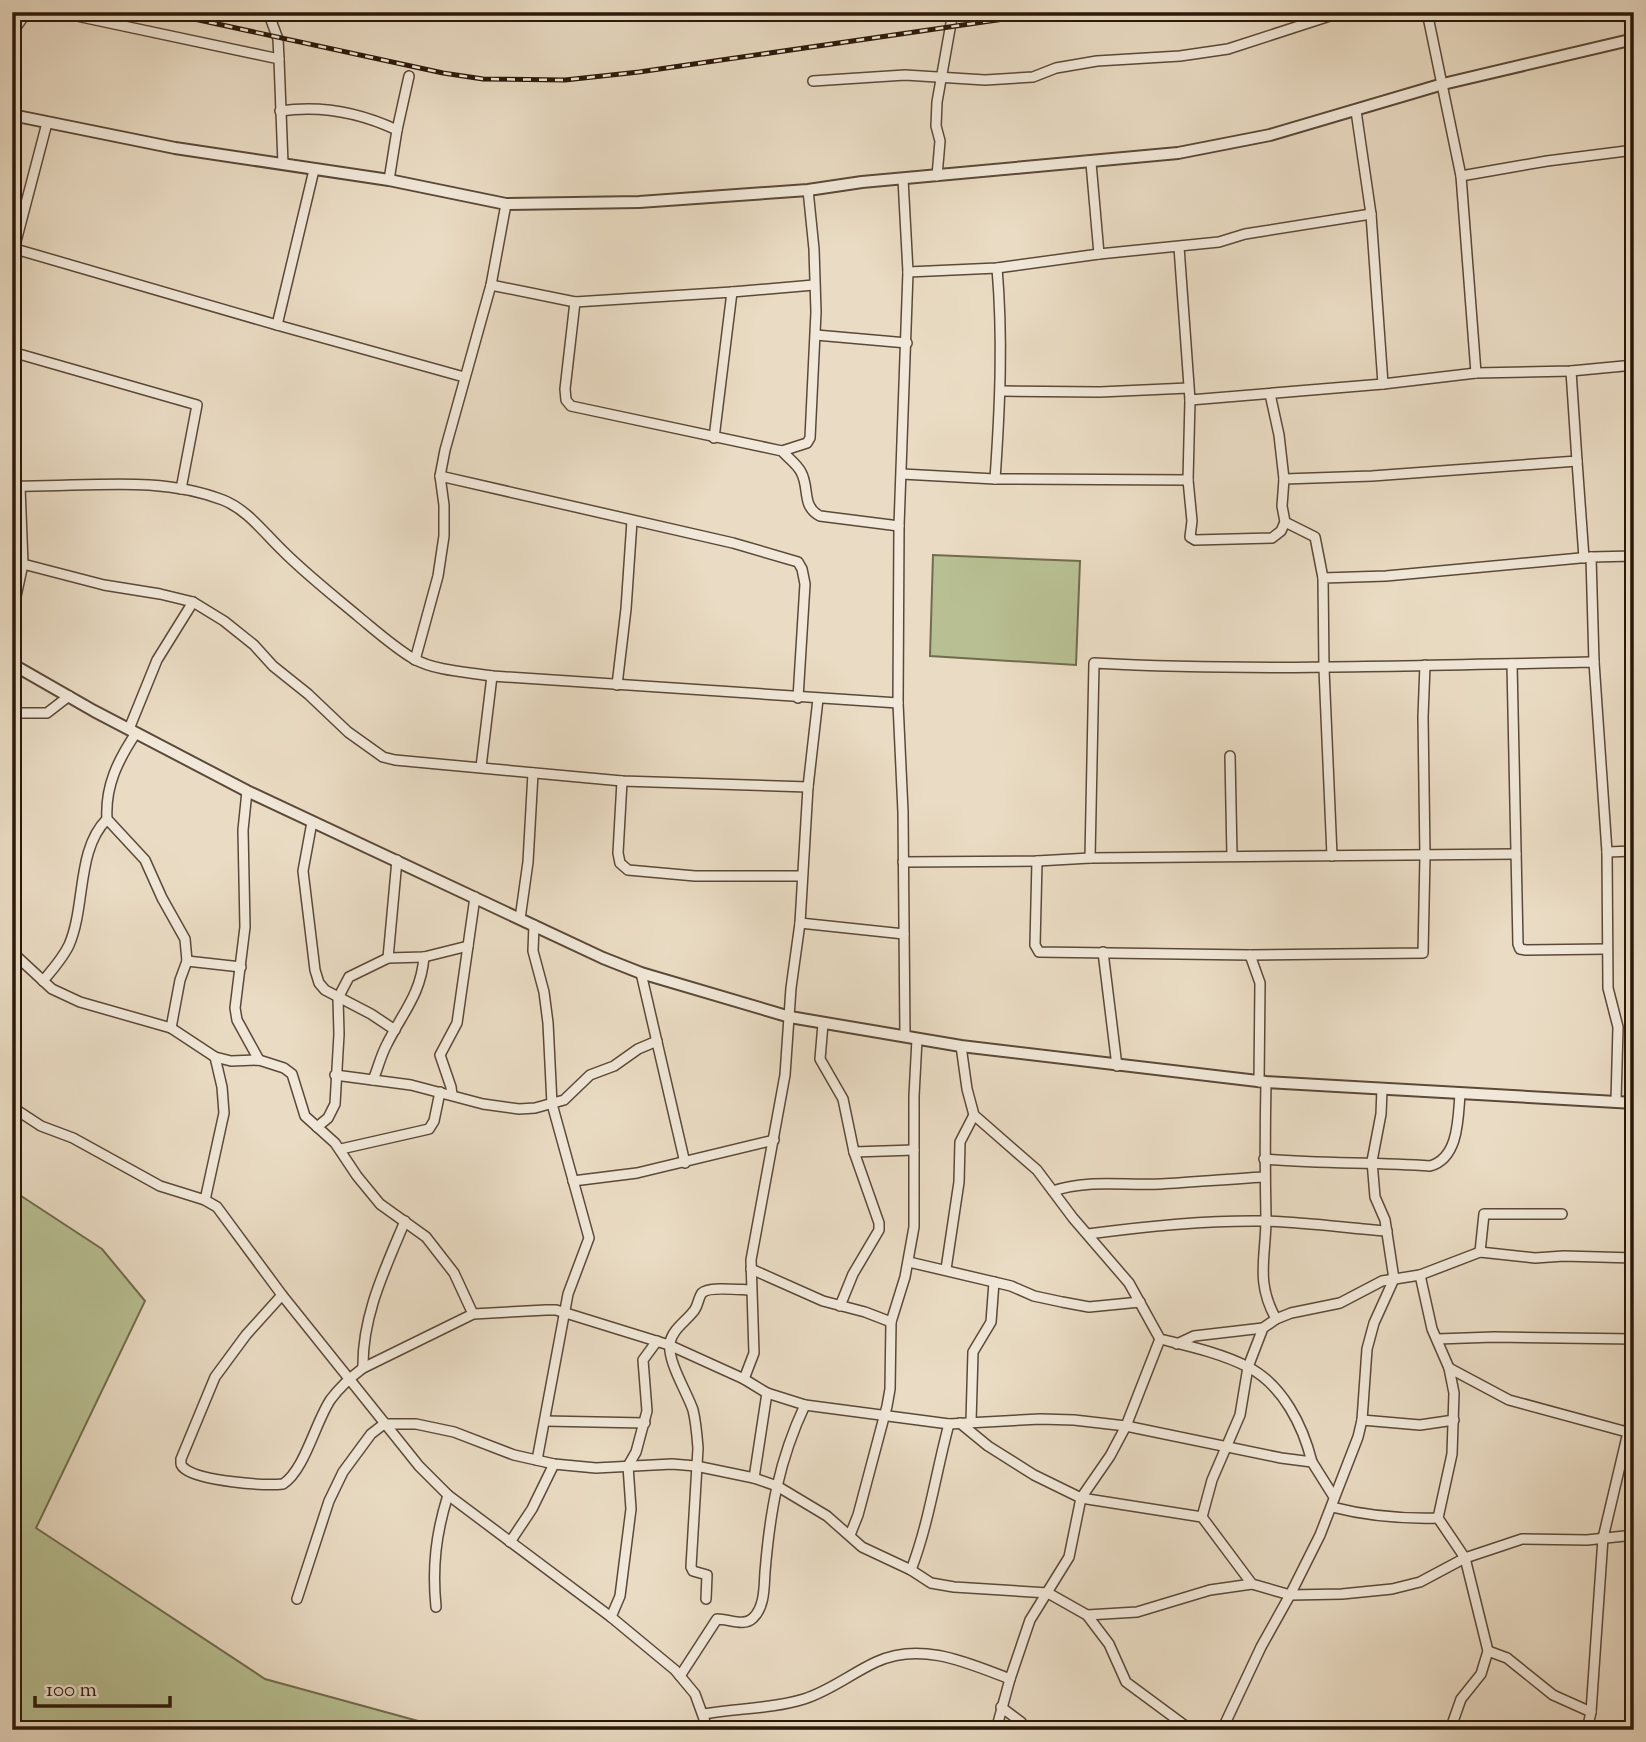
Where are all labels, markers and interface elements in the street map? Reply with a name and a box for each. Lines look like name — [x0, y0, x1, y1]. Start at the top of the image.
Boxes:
scale bar — [35, 1665, 170, 1709]
text: 100 m — [46, 1676, 97, 1706]

